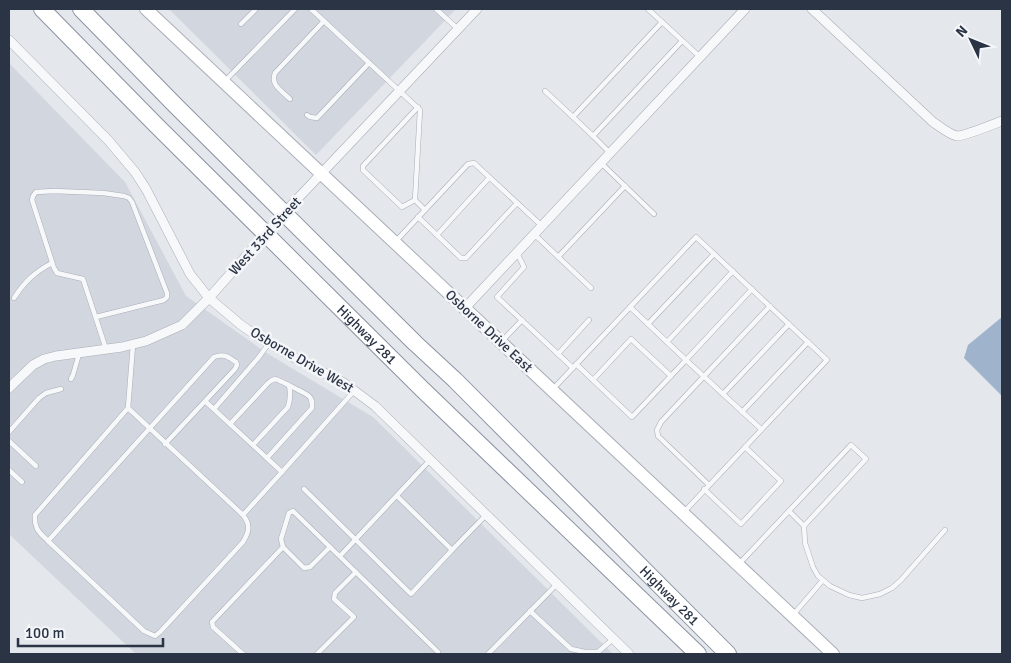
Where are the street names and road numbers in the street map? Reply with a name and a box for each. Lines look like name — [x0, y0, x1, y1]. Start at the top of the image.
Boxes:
street label: West 33rd Street — [225, 193, 305, 279]
street label: Osborne Drive East — [442, 286, 536, 376]
street label: Highway 281 — [334, 301, 400, 368]
street label: Osborne Drive West — [247, 323, 357, 397]
street label: Highway 281 — [636, 562, 703, 629]

